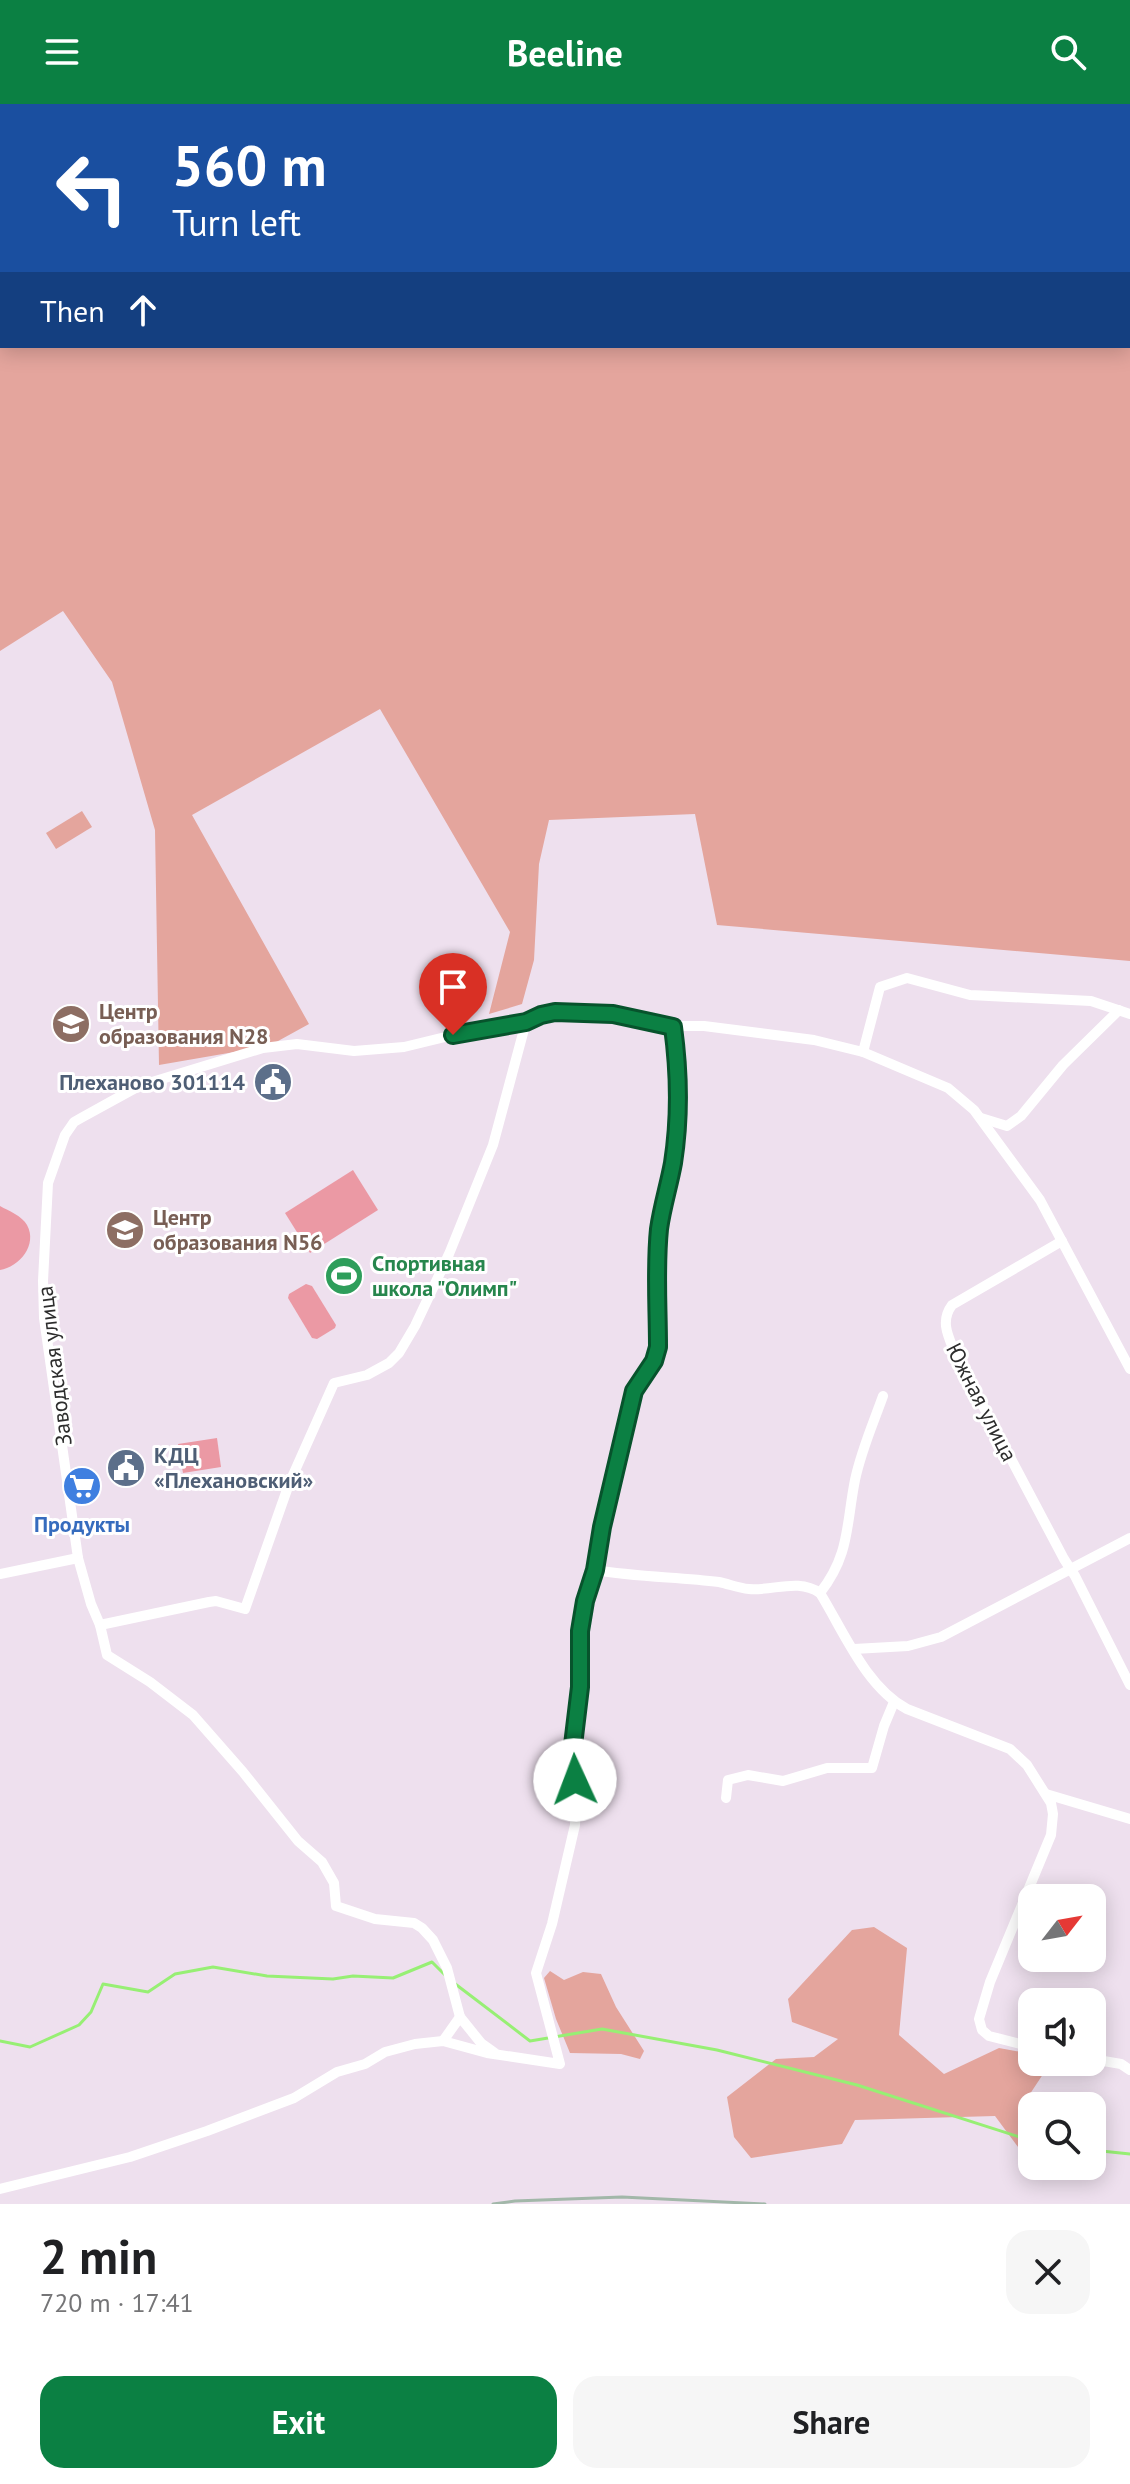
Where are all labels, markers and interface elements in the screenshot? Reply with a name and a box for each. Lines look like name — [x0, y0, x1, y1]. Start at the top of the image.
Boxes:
text: Beeline — [507, 29, 623, 76]
icon: menu — [40, 30, 84, 74]
icon: search — [1046, 30, 1090, 74]
text: 560 m — [172, 129, 327, 201]
icon: left — [40, 136, 144, 240]
text: Turn left — [172, 199, 301, 246]
icon: ahead — [121, 288, 165, 332]
text: Then — [40, 291, 105, 330]
pin — [419, 953, 487, 1035]
icon: arrive — [431, 965, 475, 1009]
place label: Центр образования N28 — [99, 997, 269, 1050]
school or university icon: Центр образования N28 — [50, 1003, 92, 1045]
public building icon: Плеханово 301114 — [252, 1061, 294, 1103]
place label: Плеханово 301114 — [59, 1068, 246, 1096]
place label: Центр образования N56 — [153, 1203, 323, 1256]
school or university icon: Центр образования N56 — [104, 1209, 146, 1251]
place label: Спортивная школа "Олимп" — [372, 1249, 517, 1302]
sports icon: Спортивная школа "Олимп" — [323, 1255, 365, 1297]
street label: Заводская улица — [30, 1284, 78, 1448]
street label: Южная улица — [940, 1338, 1024, 1466]
place label: КДЦ «Плехановский» — [154, 1441, 314, 1494]
public building icon: КДЦ «Плехановский» — [105, 1447, 147, 1489]
supermarket icon: Продукты — [61, 1465, 103, 1507]
place label: Продукты — [34, 1510, 130, 1538]
position arrow — [533, 1738, 617, 1822]
north arrow — [1018, 1884, 1106, 1972]
map controls — [1018, 1884, 1106, 2180]
button: sound — [1018, 1988, 1106, 2076]
button: search — [1018, 2092, 1106, 2180]
text: 2 min — [40, 2225, 157, 2287]
button: close — [1006, 2230, 1090, 2314]
text: 720 m · 17:41 — [40, 2286, 194, 2319]
button: Exit — [40, 2376, 557, 2468]
button: Share — [573, 2376, 1090, 2468]

